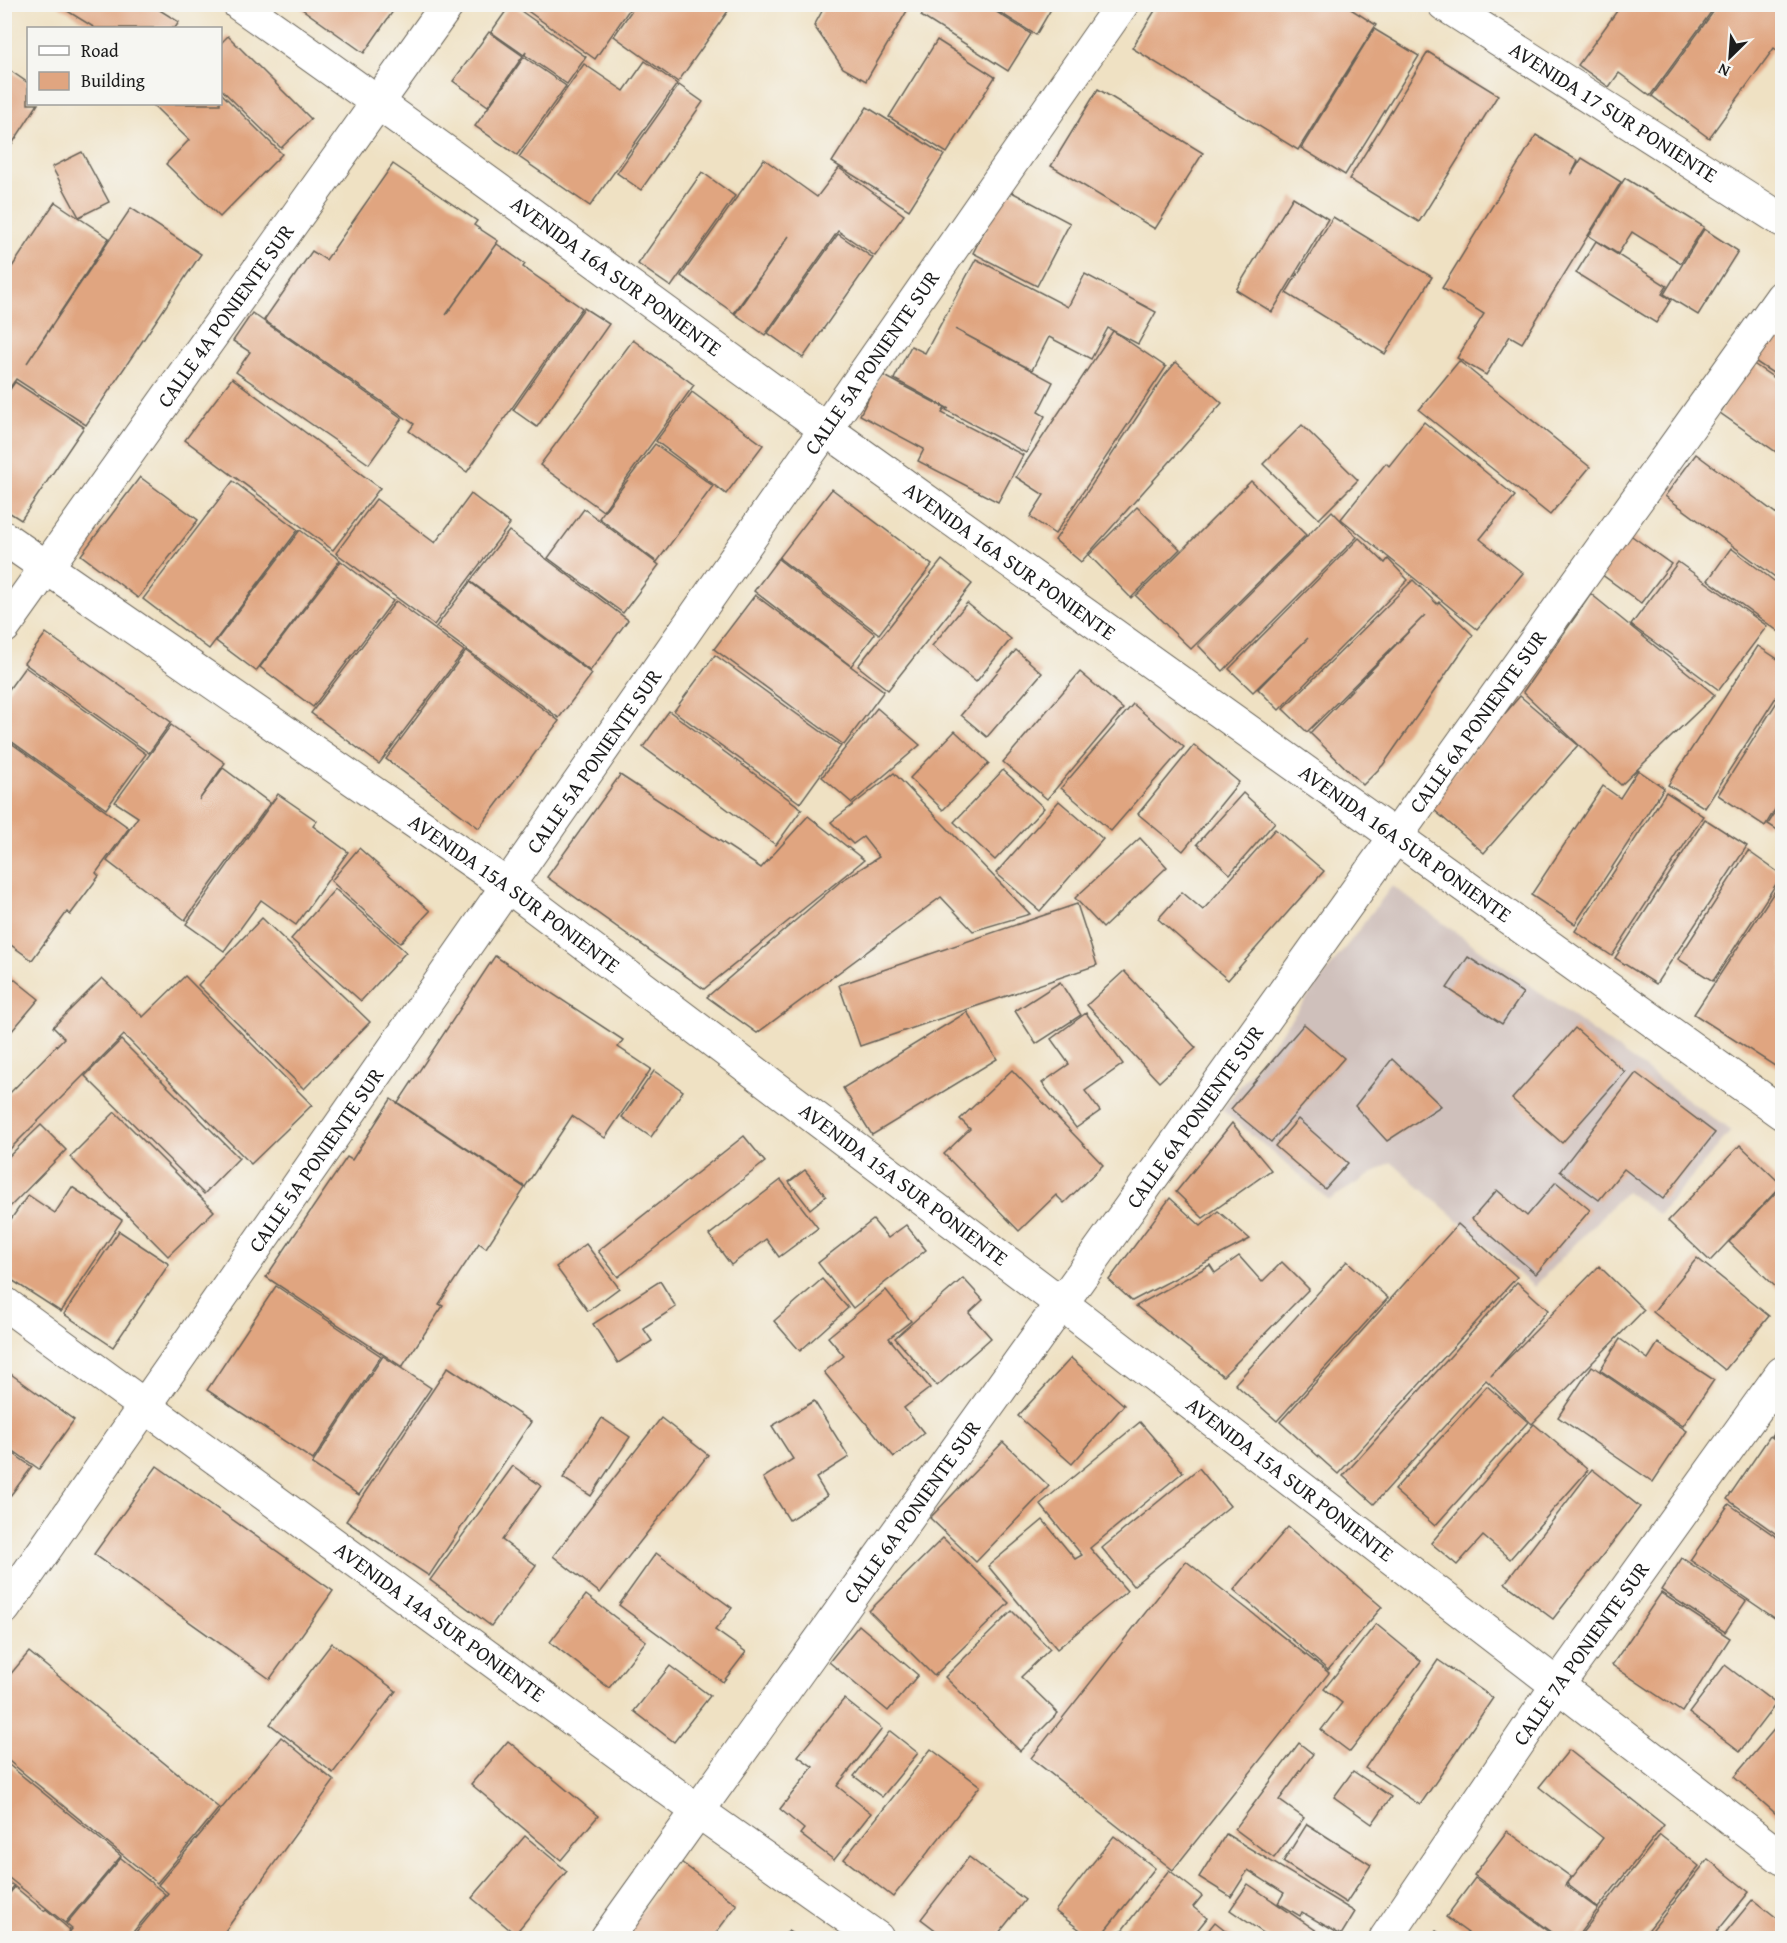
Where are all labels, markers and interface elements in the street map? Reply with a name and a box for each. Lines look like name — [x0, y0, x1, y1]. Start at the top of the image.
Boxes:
legend — [27, 27, 222, 105]
north arrow — [1700, 27, 1760, 87]
street label: AVENIDA 17 SUR PONIENTE — [1503, 34, 1724, 190]
text: Road — [81, 37, 119, 64]
text: N — [1713, 57, 1734, 84]
text: Building — [81, 67, 145, 94]
street label: AVENIDA 16A SUR PONIENTE — [504, 188, 729, 364]
street label: CALLE 4A PONIENTE SUR — [149, 217, 302, 414]
street label: CALLE 5A PONIENTE SUR — [796, 263, 947, 461]
street label: AVENIDA 16A SUR PONIENTE — [897, 474, 1123, 648]
street label: CALLE 6A PONIENTE SUR — [1401, 623, 1554, 819]
street label: CALLE 5A PONIENTE SUR — [518, 662, 669, 860]
street label: AVENIDA 16A SUR PONIENTE — [1293, 757, 1519, 930]
street label: AVENIDA 15A SUR PONIENTE — [403, 806, 627, 981]
street label: CALLE 6A PONIENTE SUR — [1118, 1018, 1271, 1214]
street label: CALLE 5A PONIENTE SUR — [241, 1060, 392, 1258]
street label: AVENIDA 15A SUR PONIENTE — [793, 1095, 1015, 1273]
street label: AVENIDA 15A SUR PONIENTE — [1180, 1389, 1401, 1569]
street label: CALLE 6A PONIENTE SUR — [835, 1413, 988, 1610]
street label: AVENIDA 14A SUR PONIENTE — [328, 1534, 552, 1710]
street label: CALLE 7A PONIENTE SUR — [1505, 1554, 1657, 1751]

